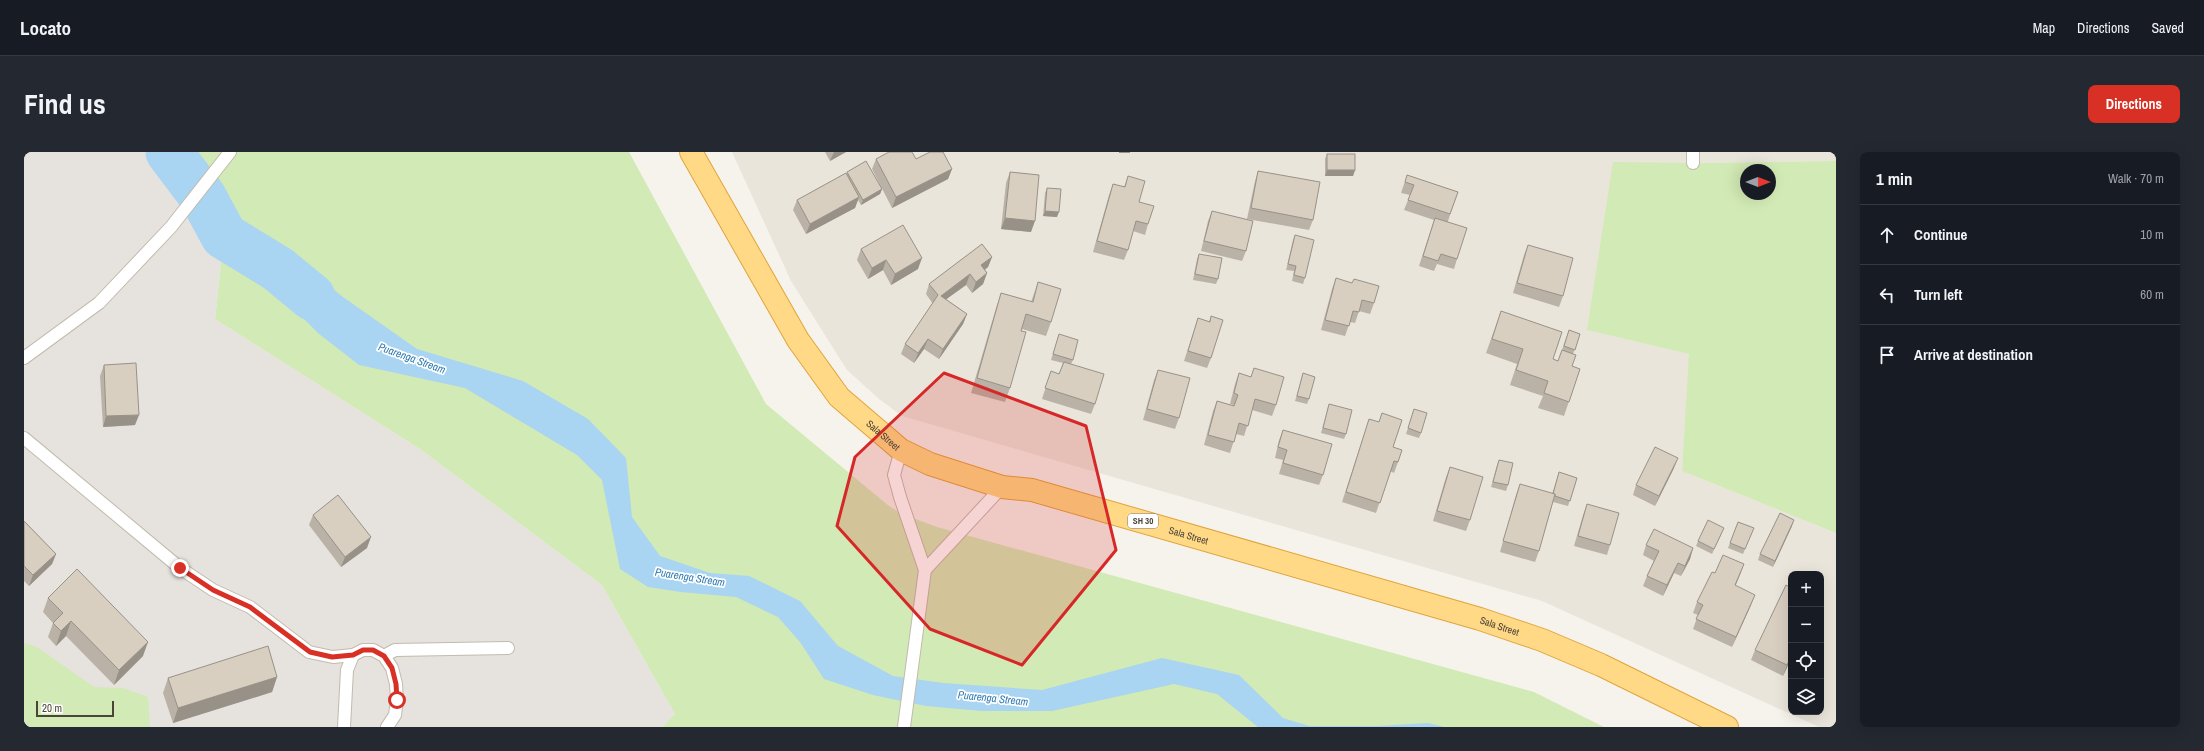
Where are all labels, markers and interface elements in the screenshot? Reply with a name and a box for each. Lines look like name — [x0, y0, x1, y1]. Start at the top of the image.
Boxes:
text: Locato — [20, 15, 71, 41]
text: Map — [2033, 19, 2055, 37]
text: Directions — [2077, 19, 2129, 37]
text: Saved — [2151, 19, 2184, 37]
text: Find us — [24, 85, 106, 123]
button: Directions — [2088, 85, 2180, 123]
north arrow — [1740, 164, 1776, 200]
text: 1 min — [1876, 167, 1912, 190]
text: Walk · 70 m — [2108, 170, 2164, 187]
icon: ahead — [1876, 224, 1898, 246]
text: Continue — [1914, 224, 1967, 245]
text: 10 m — [2140, 226, 2164, 243]
icon: left — [1876, 284, 1898, 306]
text: Turn left — [1914, 284, 1962, 305]
text: 60 m — [2140, 286, 2164, 303]
water label: Puarenga Stream — [376, 339, 448, 377]
icon: arrive — [1876, 344, 1898, 366]
text: Arrive at destination — [1914, 344, 2033, 365]
street label: Sala Street — [863, 417, 903, 454]
road number: SH 30 — [1128, 514, 1158, 528]
street label: Sala Street — [1167, 524, 1210, 548]
route end — [171, 559, 189, 577]
water label: Puarenga Stream — [654, 565, 726, 590]
map controls — [1788, 571, 1824, 715]
button: + — [1788, 571, 1824, 607]
button: − — [1788, 607, 1824, 643]
street label: Sala Street — [1478, 613, 1522, 639]
button: locate — [1788, 643, 1824, 679]
button: layers — [1788, 679, 1824, 715]
water label: Puarenga Stream — [957, 687, 1029, 709]
route start — [388, 691, 406, 709]
scale bar — [36, 699, 114, 718]
text: 20 m — [42, 701, 62, 715]

